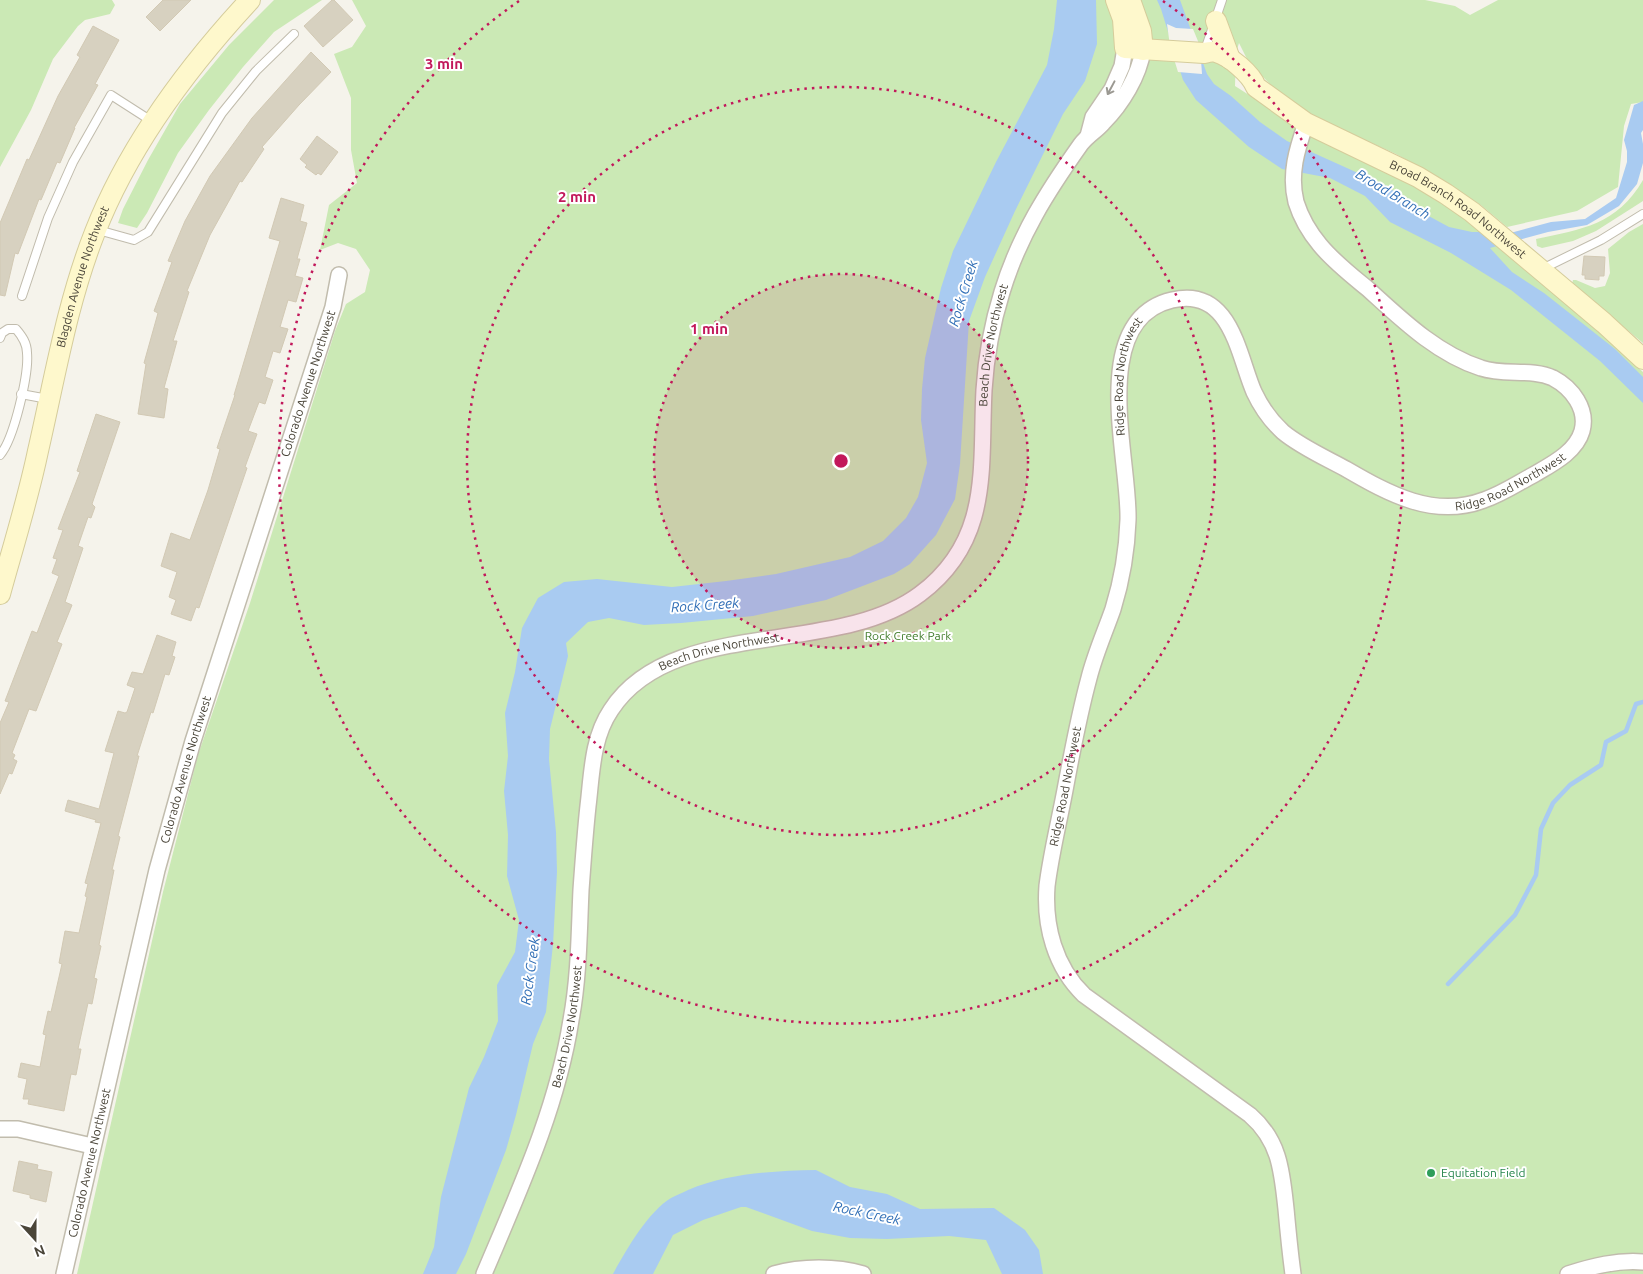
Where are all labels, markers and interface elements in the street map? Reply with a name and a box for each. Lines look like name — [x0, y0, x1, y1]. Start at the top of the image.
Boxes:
text: 3 min — [425, 55, 463, 72]
one-way arrow — [1106, 81, 1116, 96]
street label: Broad Branch Road Northwest — [1388, 157, 1529, 261]
water label: Broad Branch — [1353, 166, 1433, 222]
text: 2 min — [558, 188, 596, 205]
street label: Blagden Avenue Northwest — [54, 204, 111, 349]
water label: Rock Creek — [945, 257, 981, 328]
street label: Beach Drive Northwest — [976, 282, 1010, 407]
street label: Colorado Avenue Northwest — [278, 308, 338, 458]
street label: Ridge Road Northwest — [1112, 314, 1145, 436]
text: 1 min — [690, 320, 728, 337]
street label: Ridge Road Northwest — [1454, 450, 1568, 512]
centre of rings — [832, 452, 850, 470]
water label: Rock Creek — [670, 595, 740, 615]
park label: Rock Creek Park — [865, 629, 951, 642]
street label: Beach Drive Northwest — [656, 630, 781, 673]
street label: Colorado Avenue Northwest — [158, 694, 213, 845]
street label: Ridge Road Northwest — [1047, 725, 1083, 847]
water label: Rock Creek — [517, 935, 543, 1006]
street label: Beach Drive Northwest — [549, 965, 584, 1089]
street label: Colorado Avenue Northwest — [66, 1087, 113, 1239]
place label: Equitation Field — [1441, 1166, 1526, 1179]
marker: Equitation Field — [1425, 1167, 1437, 1179]
water label: Rock Creek — [832, 1198, 903, 1228]
north arrow — [10, 1214, 60, 1264]
text: N — [32, 1242, 47, 1260]

